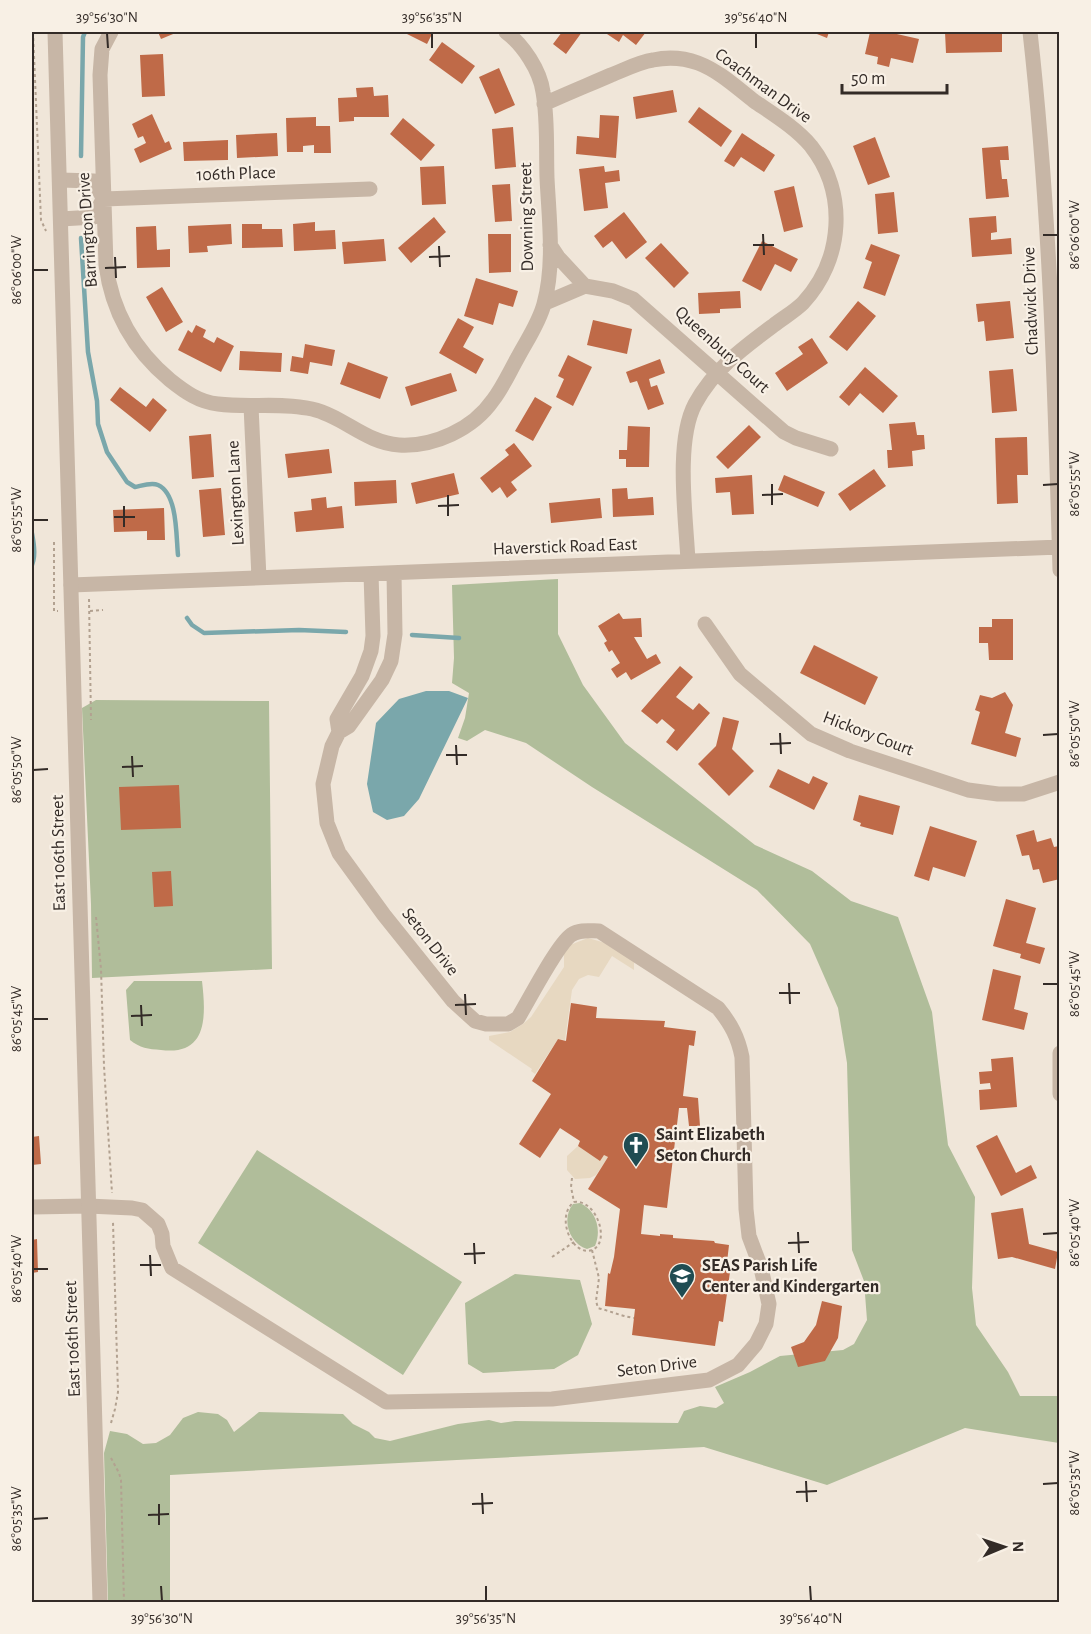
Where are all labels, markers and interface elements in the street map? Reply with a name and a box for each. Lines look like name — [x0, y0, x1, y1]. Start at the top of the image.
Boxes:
text: 39°56'30"N — [76, 10, 138, 25]
text: 39°56'35"N — [402, 10, 462, 25]
text: 39°56'40"N — [724, 10, 788, 25]
street label: Coachman Drive — [711, 45, 815, 127]
scale bar — [842, 57, 947, 95]
text: 50 m — [851, 70, 885, 88]
street label: Downing Street — [517, 162, 537, 272]
street label: 106th Place — [196, 164, 276, 184]
street label: Barrington Drive — [75, 172, 101, 288]
text: 86°06'00"W — [1067, 200, 1082, 270]
text: 86°06'00"W — [9, 235, 24, 305]
street label: Chadwick Drive — [1020, 247, 1042, 355]
street label: Queenbury Court — [671, 303, 773, 397]
street label: Lexington Lane — [224, 440, 248, 546]
text: 86°05'55"W — [1067, 451, 1082, 517]
text: 86°05'55"W — [9, 487, 24, 553]
street label: Haverstick Road East — [493, 535, 638, 559]
text: 86°05'50"W — [1067, 700, 1082, 768]
street label: Hickory Court — [820, 709, 916, 760]
text: 86°05'50"W — [9, 736, 24, 804]
street label: East 106th Street — [49, 794, 69, 911]
street label: Seton Drive — [398, 905, 462, 979]
text: 86°05'45"W — [1067, 950, 1082, 1017]
text: 86°05'45"W — [9, 985, 24, 1052]
place label: Saint Elizabeth Seton Church — [656, 1126, 765, 1165]
church icon: Saint Elizabeth Seton Church — [621, 1130, 651, 1168]
text: 86°05'40"W — [1067, 1198, 1082, 1267]
text: 86°05'40"W — [9, 1234, 24, 1303]
place label: SEAS Parish Life Center and Kindergarten — [702, 1257, 879, 1296]
school or university icon: SEAS Parish Life Center and Kindergarten — [667, 1261, 697, 1299]
street label: East 106th Street — [62, 1280, 84, 1398]
street label: Seton Drive — [616, 1353, 698, 1381]
text: 86°05'35"W — [1067, 1450, 1082, 1516]
text: 86°05'35"W — [9, 1486, 24, 1552]
north arrow — [974, 1517, 1034, 1577]
text: N — [1010, 1541, 1026, 1552]
text: 39°56'30"N — [131, 1611, 193, 1626]
text: 39°56'35"N — [456, 1611, 516, 1626]
text: 39°56'40"N — [779, 1611, 843, 1626]

